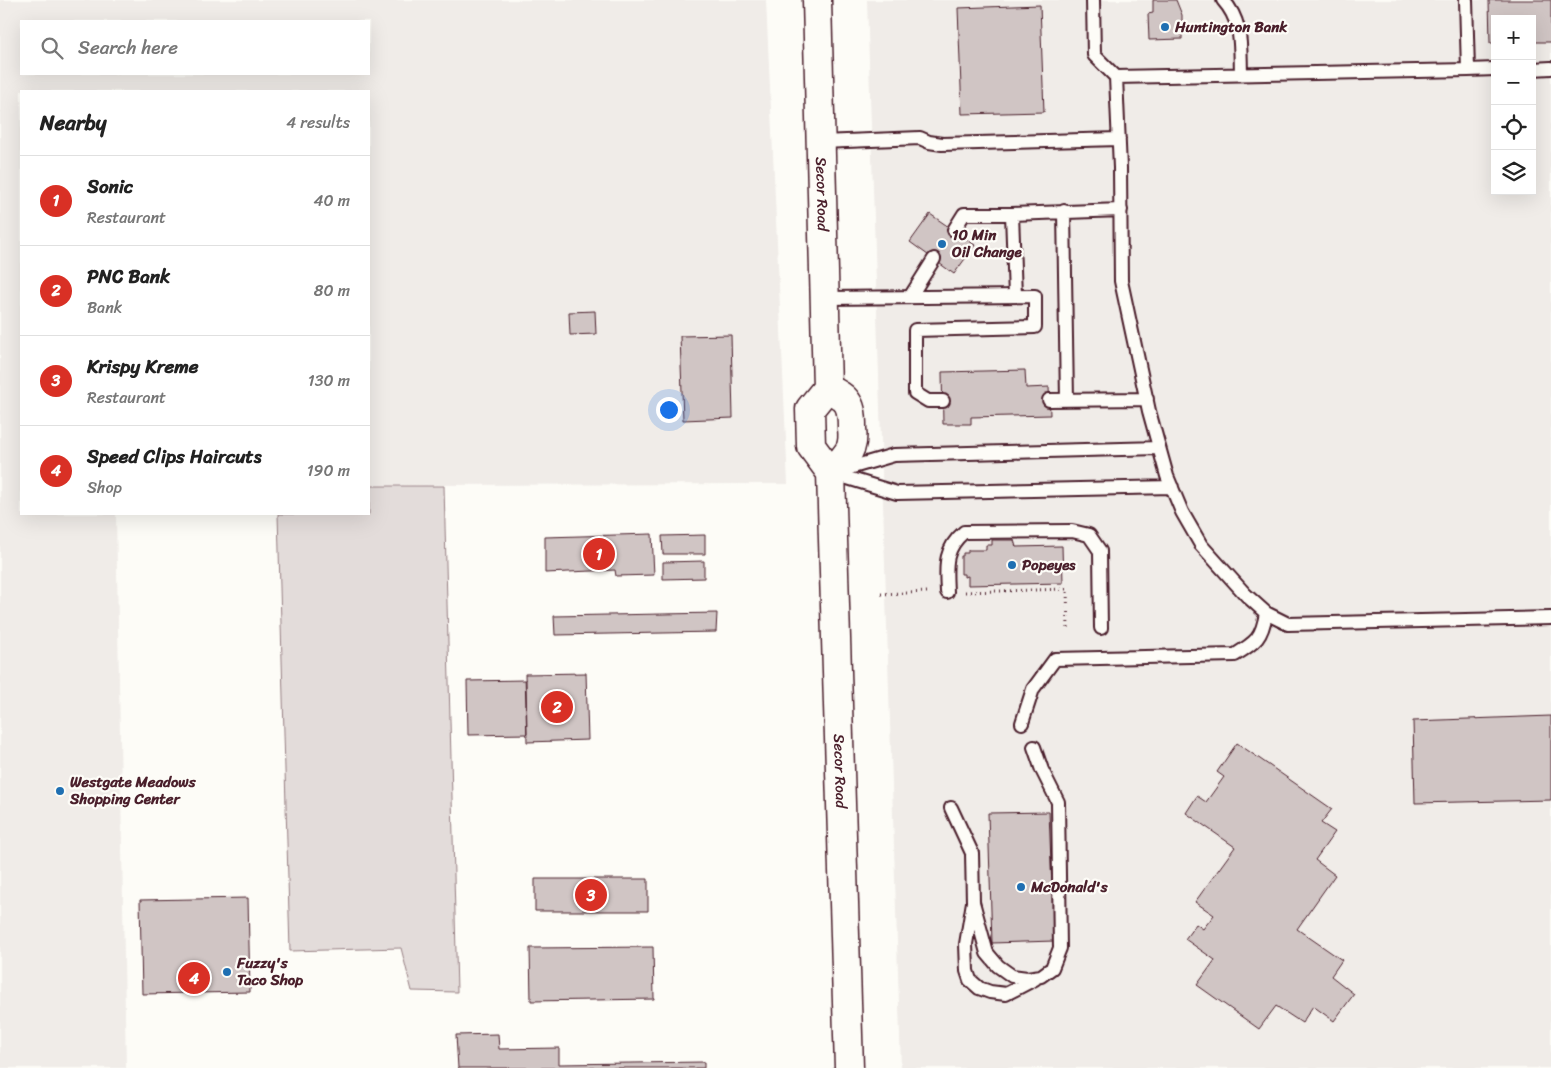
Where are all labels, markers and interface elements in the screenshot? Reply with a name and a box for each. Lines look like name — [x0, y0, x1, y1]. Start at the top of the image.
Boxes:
place label: Huntington Bank — [1174, 14, 1288, 40]
map controls — [1491, 15, 1536, 195]
button: + — [1491, 15, 1536, 60]
search box — [20, 20, 370, 75]
marker: Huntington Bank — [1159, 21, 1171, 33]
text: Search here — [78, 31, 178, 64]
icon: search — [38, 34, 66, 62]
button: − — [1491, 60, 1536, 105]
text: Nearby — [40, 104, 106, 142]
button: locate — [1491, 105, 1536, 150]
text: 4 results — [286, 108, 350, 137]
button: layers — [1491, 150, 1536, 195]
street label: Secor Road — [808, 156, 836, 233]
text: Sonic — [87, 170, 134, 203]
text: 1 — [53, 186, 59, 215]
text: 40 m — [313, 186, 350, 215]
text: Restaurant — [87, 203, 166, 232]
place label: 10 Min Oil Change — [951, 222, 1023, 265]
marker: 10 Min Oil Change — [936, 238, 948, 250]
text: PNC Bank — [87, 260, 170, 293]
text: 2 — [51, 276, 61, 305]
text: 80 m — [314, 276, 350, 305]
text: Bank — [87, 293, 122, 322]
text: Krispy Kreme — [87, 350, 199, 383]
text: 3 — [52, 366, 60, 395]
text: 130 m — [308, 366, 350, 395]
text: Restaurant — [87, 383, 166, 412]
your location — [656, 397, 682, 423]
text: Speed Clips Haircuts — [87, 440, 261, 473]
text: 4 — [51, 456, 61, 485]
text: 190 m — [307, 456, 350, 485]
text: Shop — [87, 473, 122, 502]
pin: 1 — [583, 535, 615, 573]
place label: Popeyes — [1022, 552, 1076, 578]
marker: Popeyes — [1006, 559, 1018, 571]
pin: 2 — [541, 688, 573, 726]
street label: Secor Road — [826, 734, 854, 810]
place label: Westgate Meadows Shopping Center — [69, 769, 197, 812]
marker: Westgate Meadows Shopping Center — [54, 785, 66, 797]
place label: McDonald's — [1030, 874, 1109, 900]
pin: 3 — [575, 876, 607, 914]
marker: McDonald's — [1015, 881, 1027, 893]
place label: Fuzzy's Taco Shop — [236, 950, 303, 993]
pin: 4 — [178, 959, 210, 997]
marker: Fuzzy's Taco Shop — [221, 966, 233, 978]

